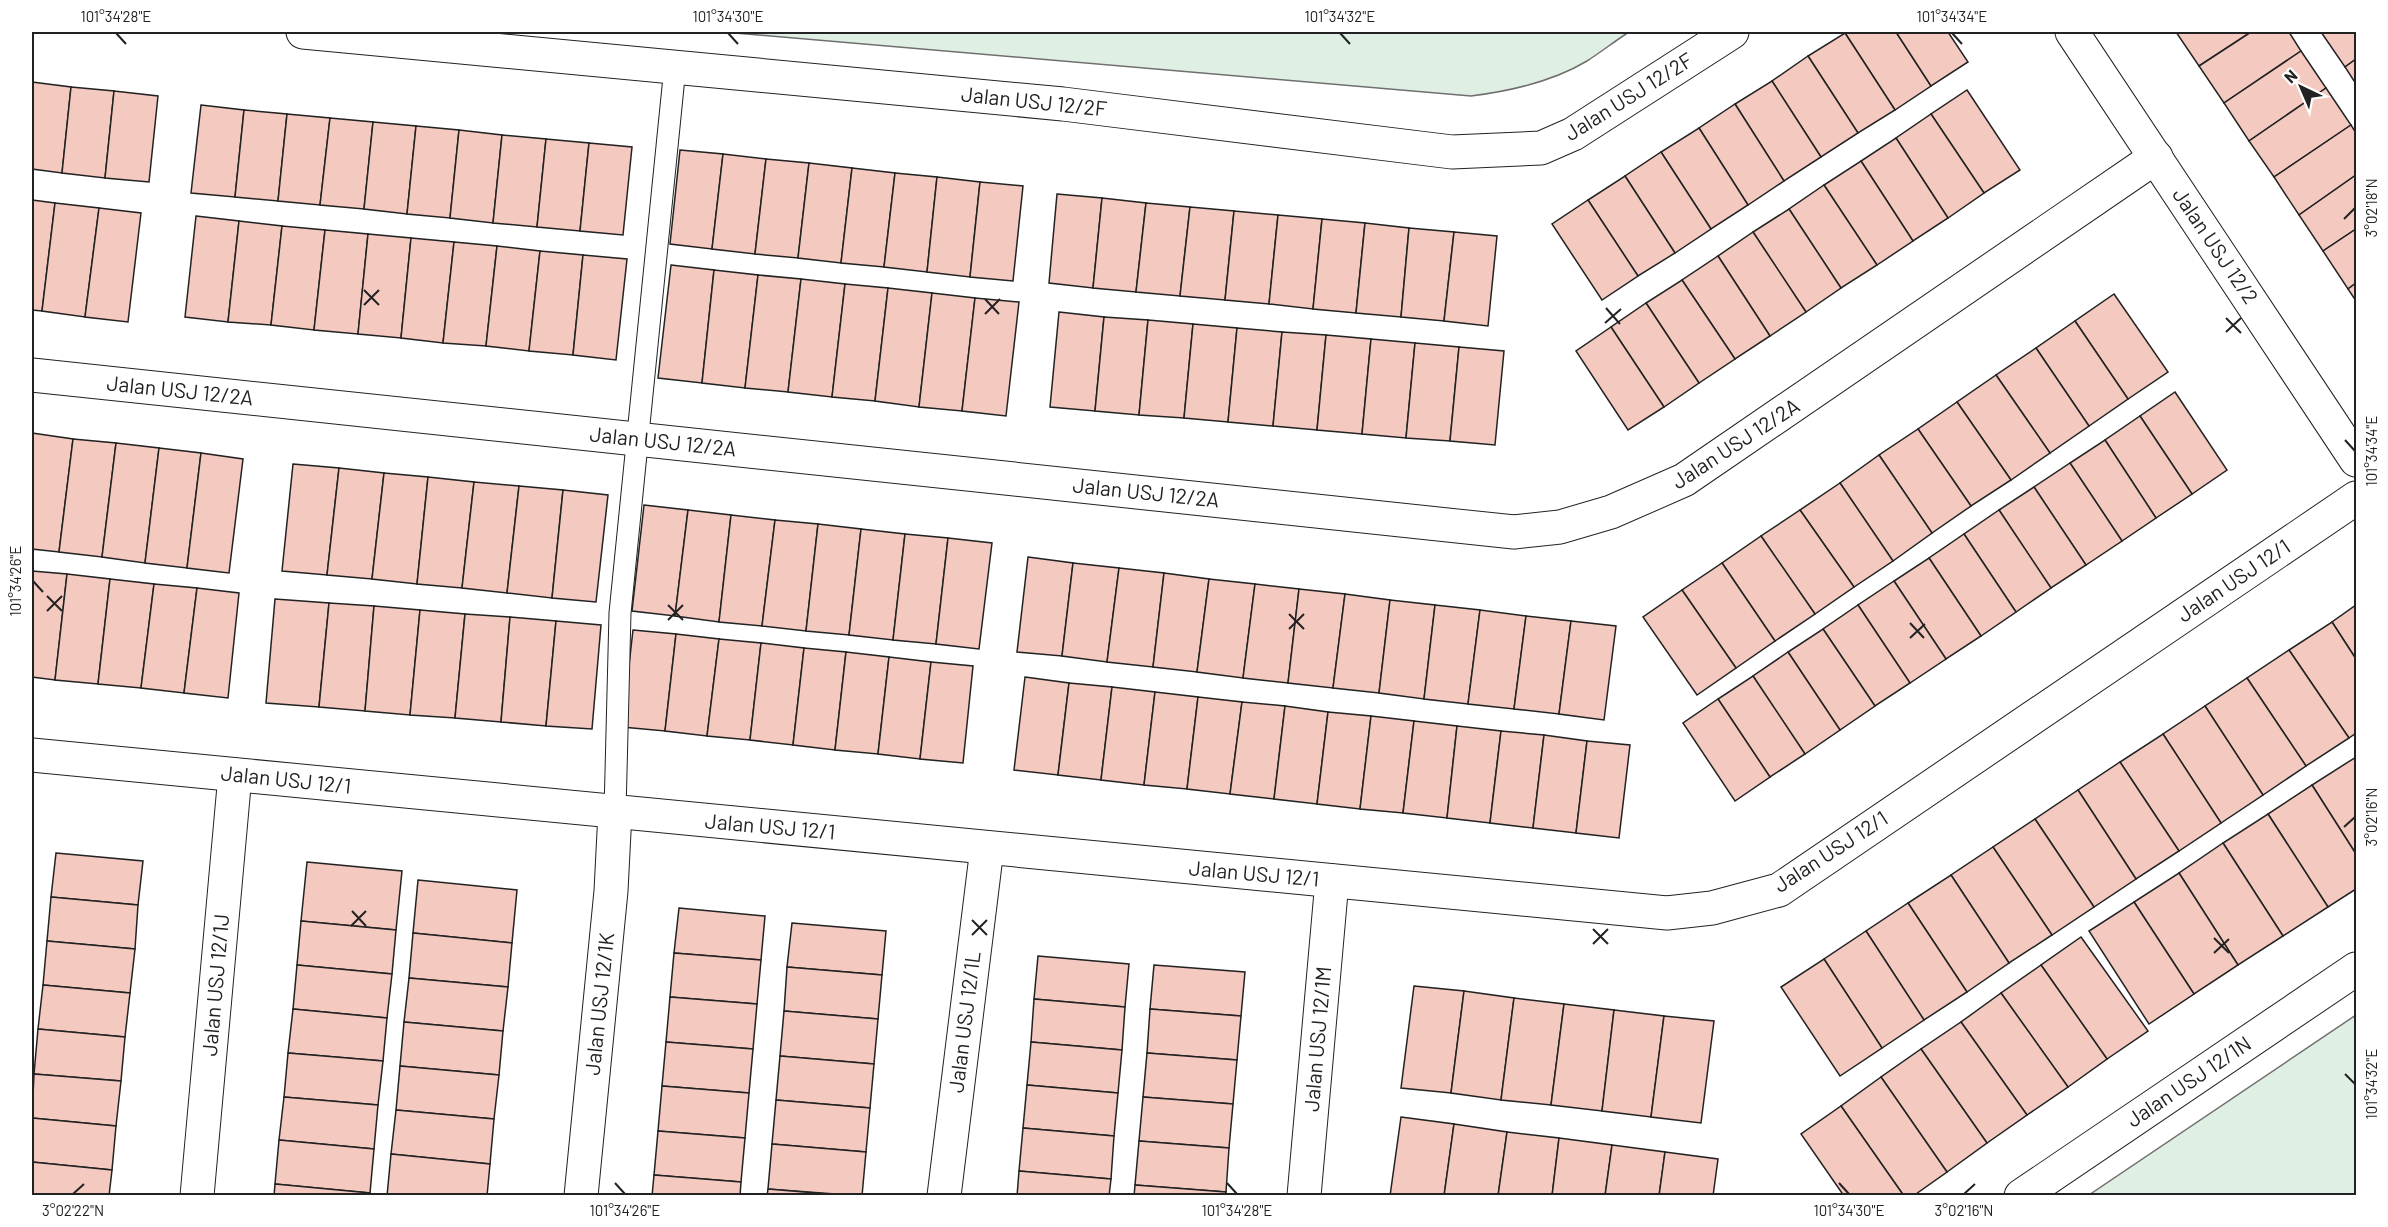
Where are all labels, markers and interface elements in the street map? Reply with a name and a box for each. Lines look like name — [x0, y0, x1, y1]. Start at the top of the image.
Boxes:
text: 101°34'28"E — [81, 7, 151, 25]
text: 101°34'30"E — [692, 7, 764, 25]
text: 101°34'32"E — [1305, 7, 1375, 25]
text: 101°34'34"E — [1917, 7, 1987, 25]
street label: Jalan USJ 12/2F — [1559, 46, 1697, 145]
north arrow — [2271, 57, 2331, 117]
text: N — [2280, 65, 2301, 86]
street label: Jalan USJ 12/2F — [960, 80, 1108, 121]
text: 3°02'18"N — [2362, 178, 2380, 238]
street label: Jalan USJ 12/2 — [2168, 182, 2264, 308]
street label: Jalan USJ 12/2A — [106, 369, 255, 410]
street label: Jalan USJ 12/2A — [1667, 392, 1804, 493]
text: 101°34'34"E — [2362, 416, 2380, 486]
street label: Jalan USJ 12/2A — [589, 420, 738, 461]
street label: Jalan USJ 12/2A — [1072, 471, 1221, 512]
street label: Jalan USJ 12/1 — [2172, 533, 2294, 627]
text: 101°34'26"E — [6, 546, 24, 616]
street label: Jalan USJ 12/1 — [220, 759, 352, 798]
text: 3°02'16"N — [2362, 788, 2380, 847]
street label: Jalan USJ 12/1 — [1769, 805, 1892, 897]
street label: Jalan USJ 12/1 — [704, 807, 836, 844]
street label: Jalan USJ 12/1 — [1188, 854, 1320, 891]
street label: Jalan USJ 12/1J — [196, 913, 233, 1057]
street label: Jalan USJ 12/1K — [579, 931, 618, 1076]
street label: Jalan USJ 12/1L — [942, 949, 985, 1094]
street label: Jalan USJ 12/1M — [1298, 965, 1335, 1113]
street label: Jalan USJ 12/1N — [2121, 1030, 2255, 1132]
text: 101°34'32"E — [2362, 1049, 2380, 1119]
text: 3°02'22"N — [42, 1201, 104, 1219]
text: 101°34'26"E — [590, 1201, 660, 1219]
text: 101°34'28"E — [1202, 1201, 1272, 1219]
text: 101°34'30"E — [1813, 1201, 1885, 1219]
text: 3°02'16"N — [1935, 1201, 1994, 1219]

